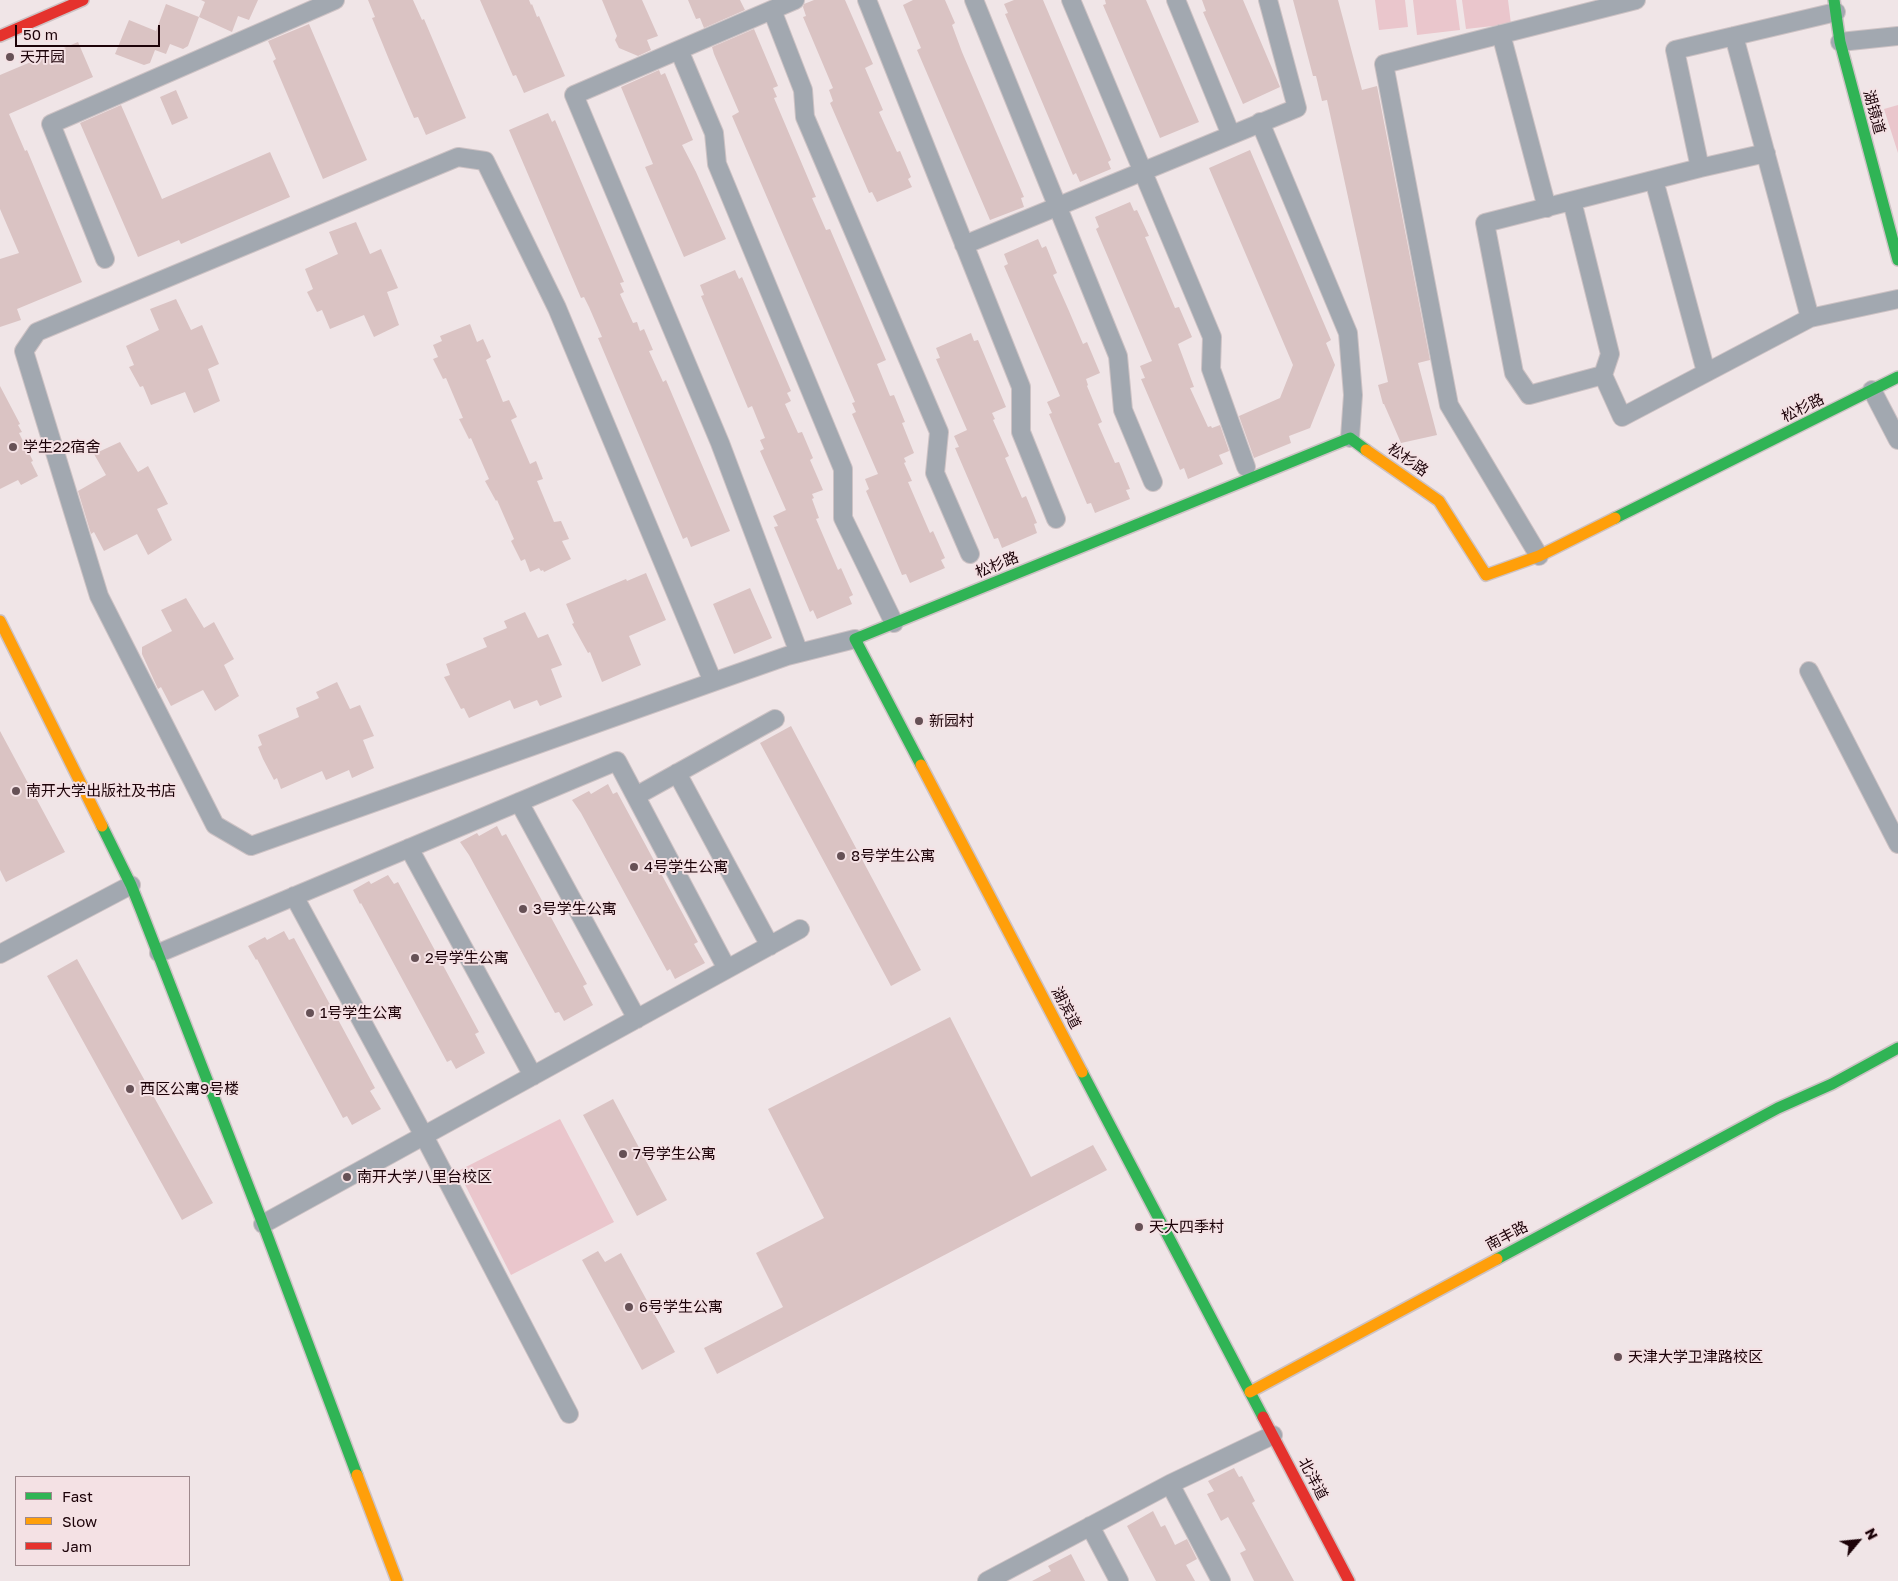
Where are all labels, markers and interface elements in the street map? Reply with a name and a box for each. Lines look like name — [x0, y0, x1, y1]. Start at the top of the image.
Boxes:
scale bar — [18, 15, 162, 47]
text: 50 m — [23, 25, 58, 43]
place label: 天开园 — [20, 48, 65, 66]
marker: 天开园 — [4, 51, 16, 63]
street label: 湖镜道 — [1859, 88, 1889, 136]
street label: 松杉路 — [1779, 390, 1827, 426]
place label: 学生22宿舍 — [23, 438, 100, 456]
street label: 松杉路 — [1384, 440, 1432, 480]
marker: 学生22宿舍 — [7, 441, 19, 453]
street label: 松杉路 — [973, 548, 1021, 582]
place label: 新园村 — [929, 712, 974, 730]
marker: 新园村 — [913, 715, 925, 727]
place label: 南开大学出版社及书店 — [26, 782, 176, 800]
marker: 南开大学出版社及书店 — [10, 785, 22, 797]
place label: 8号学生公寓 — [851, 847, 935, 865]
marker: 8号学生公寓 — [835, 850, 847, 862]
place label: 4号学生公寓 — [644, 858, 728, 876]
marker: 4号学生公寓 — [628, 861, 640, 873]
place label: 3号学生公寓 — [533, 900, 617, 918]
marker: 3号学生公寓 — [517, 903, 529, 915]
place label: 2号学生公寓 — [425, 949, 509, 967]
marker: 2号学生公寓 — [409, 952, 421, 964]
street label: 湖滨道 — [1047, 984, 1085, 1032]
place label: 1号学生公寓 — [320, 1004, 402, 1022]
marker: 1号学生公寓 — [304, 1007, 316, 1019]
place label: 西区公寓9号楼 — [140, 1080, 239, 1098]
marker: 西区公寓9号楼 — [124, 1083, 136, 1095]
place label: 7号学生公寓 — [633, 1145, 716, 1163]
marker: 7号学生公寓 — [617, 1148, 629, 1160]
place label: 南开大学八里台校区 — [357, 1168, 492, 1186]
marker: 南开大学八里台校区 — [341, 1171, 353, 1183]
street label: 南丰路 — [1483, 1217, 1531, 1255]
place label: 天大四季村 — [1149, 1218, 1224, 1236]
marker: 天大四季村 — [1133, 1221, 1145, 1233]
place label: 6号学生公寓 — [639, 1298, 723, 1316]
marker: 6号学生公寓 — [623, 1301, 635, 1313]
place label: 天津大学卫津路校区 — [1628, 1348, 1763, 1366]
marker: 天津大学卫津路校区 — [1612, 1351, 1624, 1363]
street label: 北洋道 — [1294, 1455, 1332, 1503]
legend — [15, 1476, 190, 1566]
text: Fast — [62, 1487, 93, 1505]
text: Slow — [62, 1512, 97, 1530]
north arrow — [1833, 1516, 1883, 1566]
text: N — [1862, 1525, 1882, 1542]
text: Jam — [62, 1537, 92, 1555]

